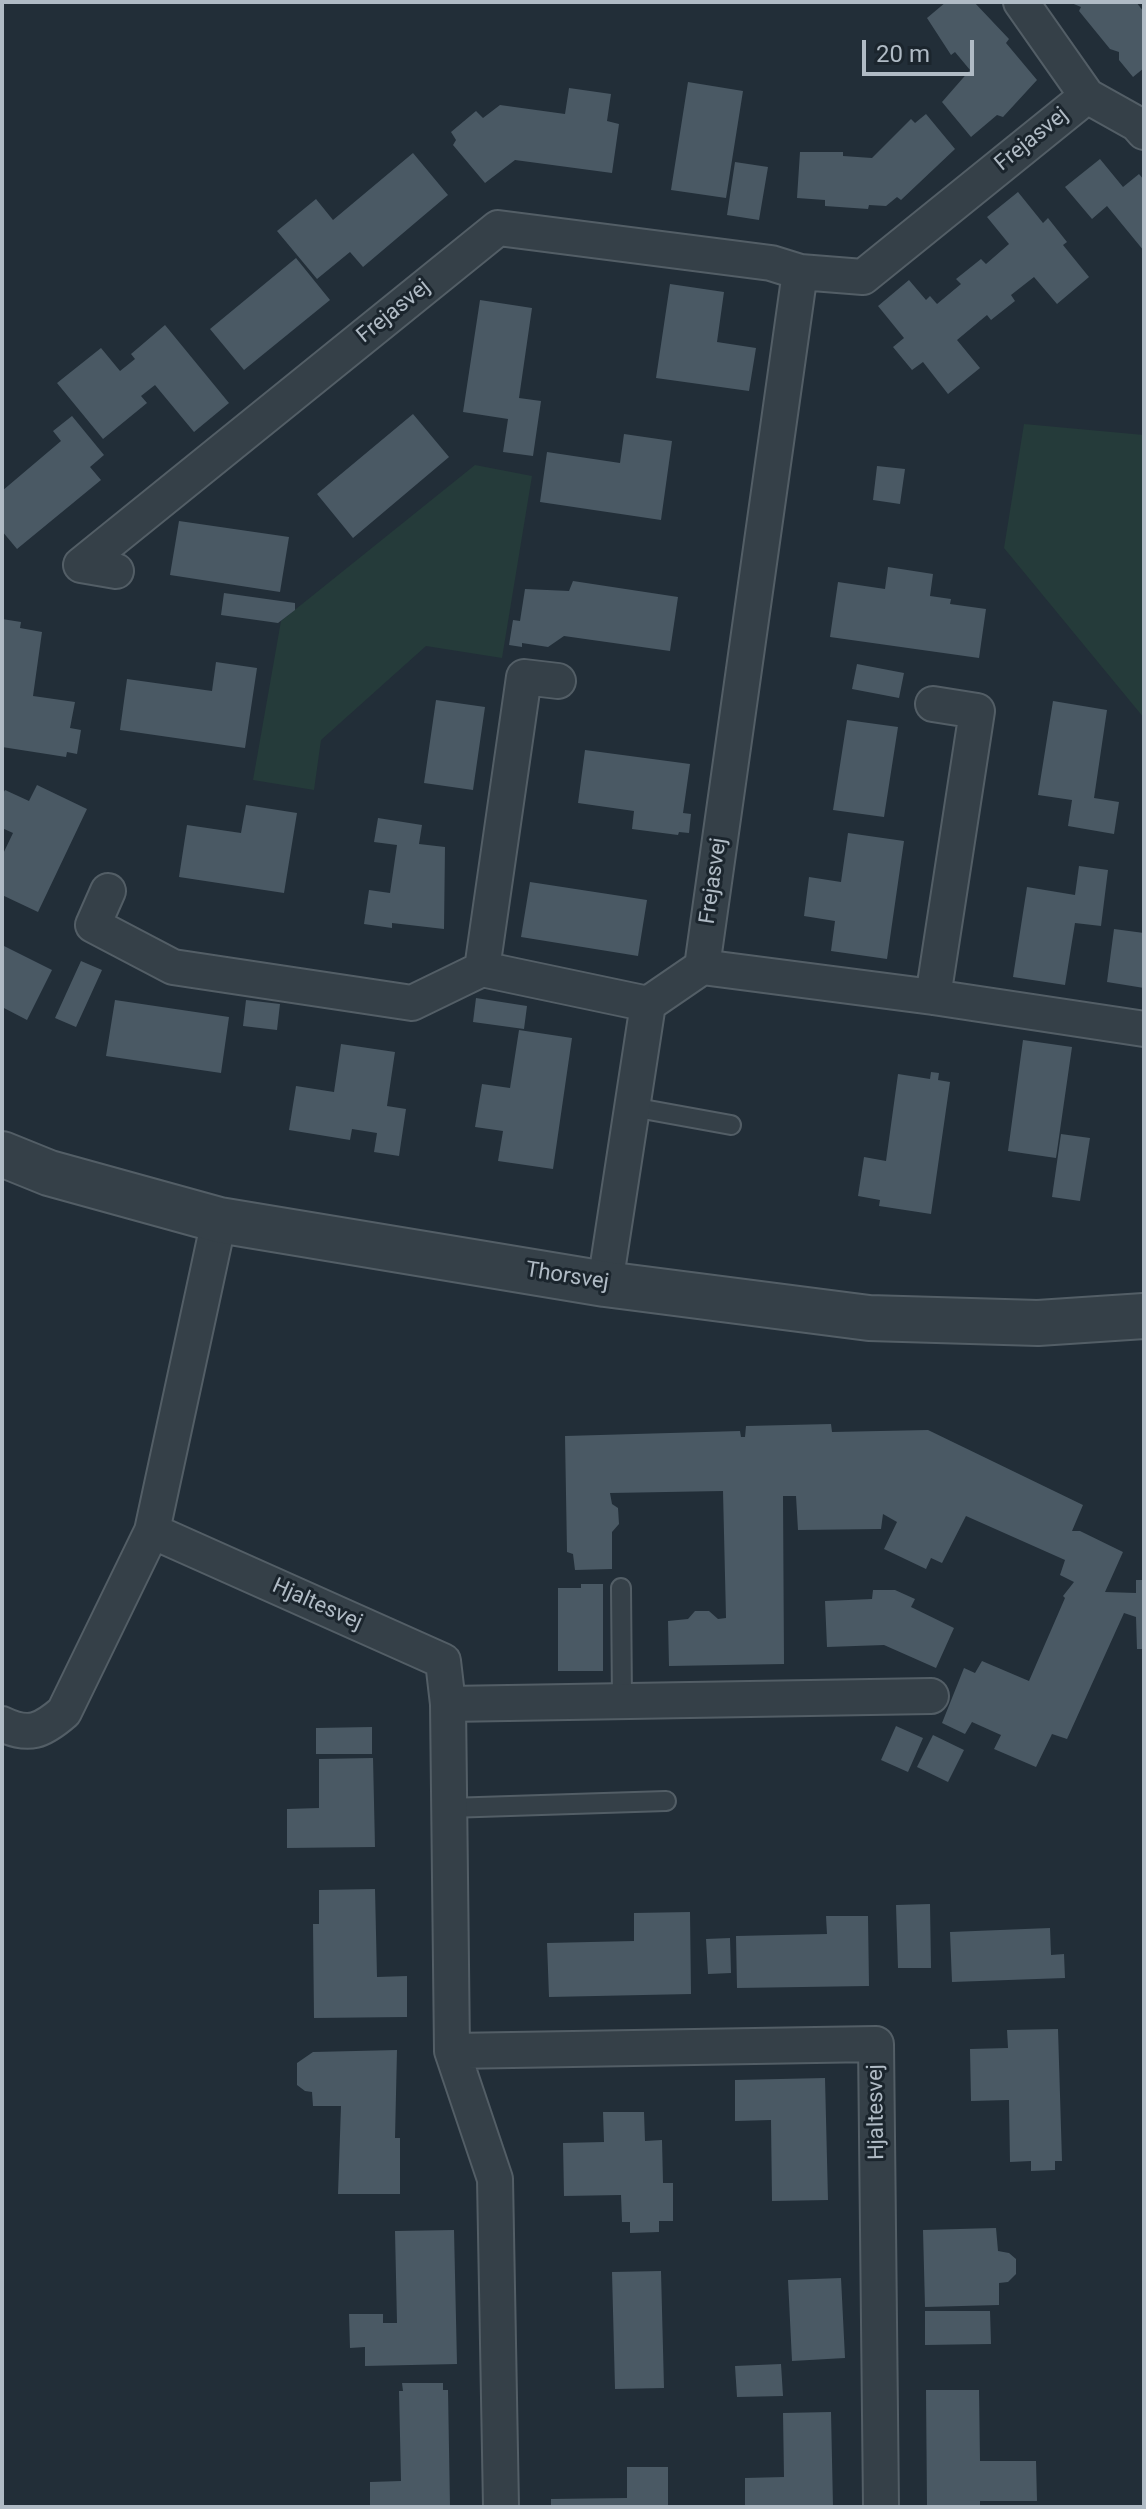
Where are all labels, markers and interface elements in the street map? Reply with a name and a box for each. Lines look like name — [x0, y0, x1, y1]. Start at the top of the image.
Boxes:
scale bar — [866, 24, 978, 74]
text: 20 m — [876, 40, 930, 68]
street label: Frejasvej — [990, 102, 1074, 178]
street label: Frejasvej — [352, 274, 436, 350]
street label: Frejasvej — [695, 836, 733, 926]
street label: Thorsvej — [523, 1257, 611, 1297]
street label: Hjaltesvej — [268, 1573, 366, 1637]
street label: Hjaltesvej — [863, 2064, 891, 2160]

